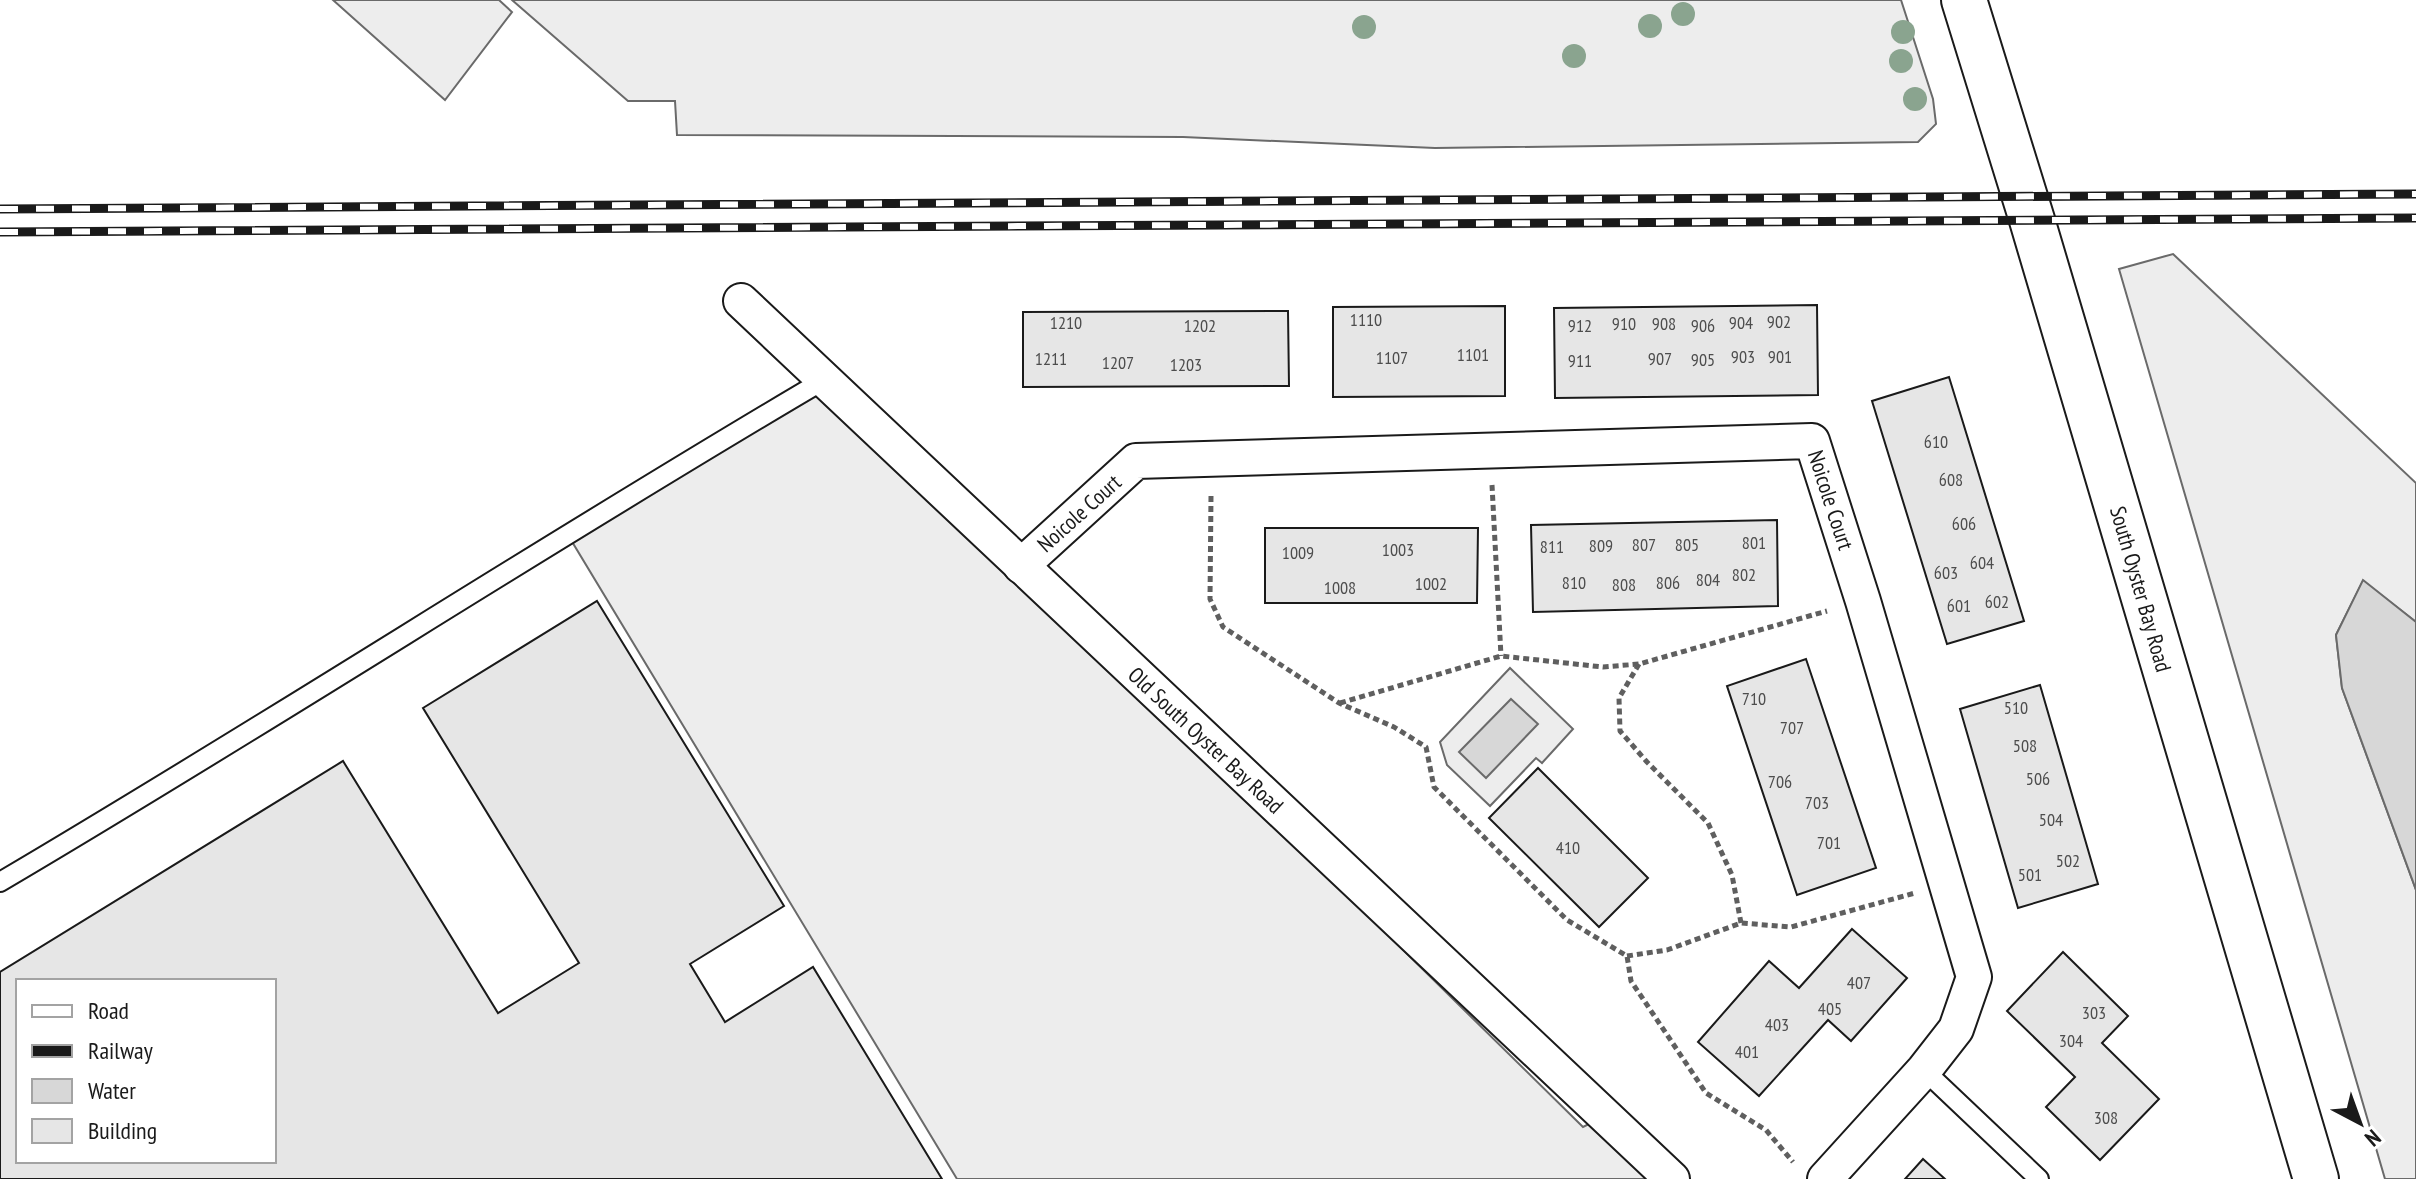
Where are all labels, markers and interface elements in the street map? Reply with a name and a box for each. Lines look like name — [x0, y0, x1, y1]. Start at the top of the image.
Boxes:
house number: 1110 — [1350, 308, 1382, 331]
house number: 902 — [1767, 310, 1791, 333]
house number: 1210 — [1050, 311, 1082, 334]
house number: 904 — [1729, 311, 1753, 334]
house number: 910 — [1612, 312, 1636, 335]
house number: 908 — [1652, 312, 1676, 335]
house number: 1202 — [1184, 314, 1216, 337]
house number: 912 — [1568, 314, 1592, 337]
house number: 906 — [1691, 314, 1715, 337]
house number: 1101 — [1457, 343, 1489, 366]
house number: 903 — [1731, 345, 1755, 368]
house number: 901 — [1768, 345, 1792, 368]
house number: 1107 — [1376, 346, 1408, 369]
house number: 1211 — [1035, 347, 1067, 370]
house number: 907 — [1648, 347, 1672, 370]
house number: 905 — [1691, 348, 1715, 371]
house number: 911 — [1568, 349, 1592, 372]
house number: 1207 — [1102, 351, 1134, 374]
house number: 1203 — [1170, 353, 1202, 376]
house number: 610 — [1924, 430, 1948, 453]
street label: Noicole Court — [1802, 447, 1860, 553]
street label: Noicole Court — [1031, 468, 1127, 558]
house number: 608 — [1939, 468, 1963, 491]
street label: South Oyster Bay Road — [2104, 503, 2178, 675]
house number: 606 — [1952, 512, 1976, 535]
house number: 801 — [1742, 531, 1766, 554]
house number: 807 — [1632, 533, 1656, 556]
house number: 805 — [1675, 533, 1699, 556]
house number: 809 — [1589, 534, 1613, 557]
house number: 811 — [1540, 535, 1564, 558]
house number: 1003 — [1382, 538, 1414, 561]
house number: 1009 — [1282, 541, 1314, 564]
house number: 604 — [1970, 551, 1994, 574]
house number: 603 — [1934, 561, 1958, 584]
house number: 802 — [1732, 563, 1756, 586]
house number: 804 — [1696, 568, 1720, 591]
house number: 810 — [1562, 571, 1586, 594]
house number: 806 — [1656, 571, 1680, 594]
house number: 1002 — [1415, 572, 1447, 595]
house number: 808 — [1612, 573, 1636, 596]
house number: 1008 — [1324, 576, 1356, 599]
house number: 602 — [1985, 590, 2009, 613]
house number: 601 — [1947, 594, 1971, 617]
street label: Old South Oyster Bay Road — [1122, 661, 1290, 819]
house number: 710 — [1742, 687, 1766, 710]
house number: 510 — [2004, 696, 2028, 719]
house number: 707 — [1780, 716, 1804, 739]
house number: 508 — [2013, 734, 2037, 757]
house number: 506 — [2026, 767, 2050, 790]
house number: 706 — [1768, 770, 1792, 793]
house number: 703 — [1805, 791, 1829, 814]
house number: 504 — [2039, 808, 2063, 831]
house number: 701 — [1817, 831, 1841, 854]
house number: 410 — [1556, 836, 1580, 859]
house number: 502 — [2056, 849, 2080, 872]
house number: 501 — [2018, 863, 2042, 886]
house number: 407 — [1847, 971, 1871, 994]
legend — [16, 979, 276, 1163]
text: Road — [88, 995, 129, 1026]
house number: 405 — [1818, 997, 1842, 1020]
house number: 303 — [2082, 1001, 2106, 1024]
house number: 403 — [1765, 1013, 1789, 1036]
house number: 304 — [2059, 1029, 2083, 1052]
text: Railway — [88, 1035, 153, 1066]
house number: 401 — [1735, 1040, 1759, 1063]
text: Water — [88, 1075, 136, 1106]
north arrow — [2320, 1083, 2400, 1163]
house number: 308 — [2094, 1106, 2118, 1129]
text: Building — [88, 1115, 157, 1146]
text: N — [2359, 1124, 2387, 1153]

